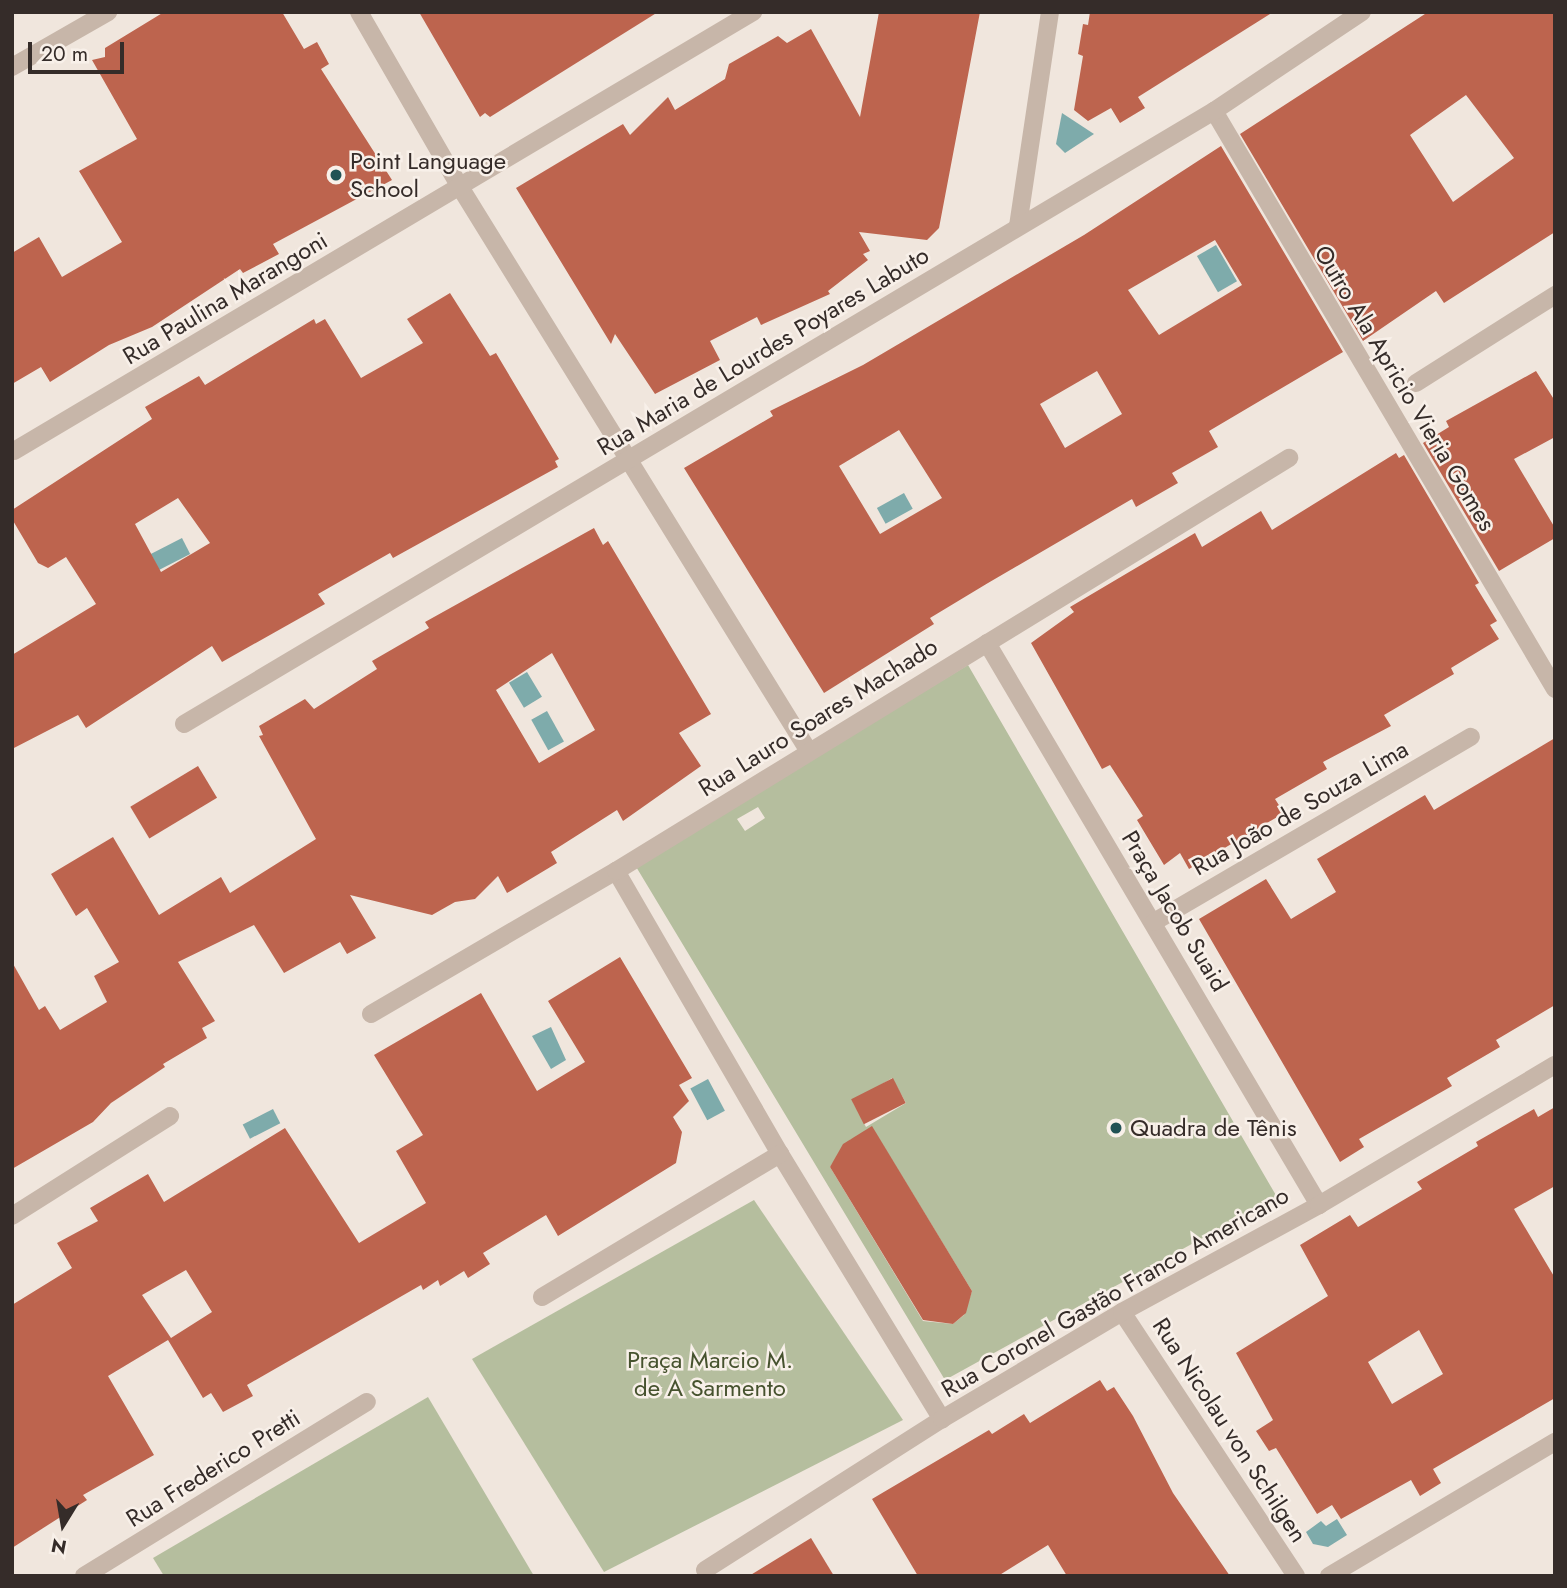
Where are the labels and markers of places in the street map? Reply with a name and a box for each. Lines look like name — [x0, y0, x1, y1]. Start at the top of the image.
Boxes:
place label: Point Language School — [350, 147, 506, 203]
marker: Point Language School — [328, 167, 344, 183]
place label: Quadra de Tênis — [1130, 1114, 1297, 1142]
marker: Quadra de Tênis — [1108, 1120, 1124, 1136]

